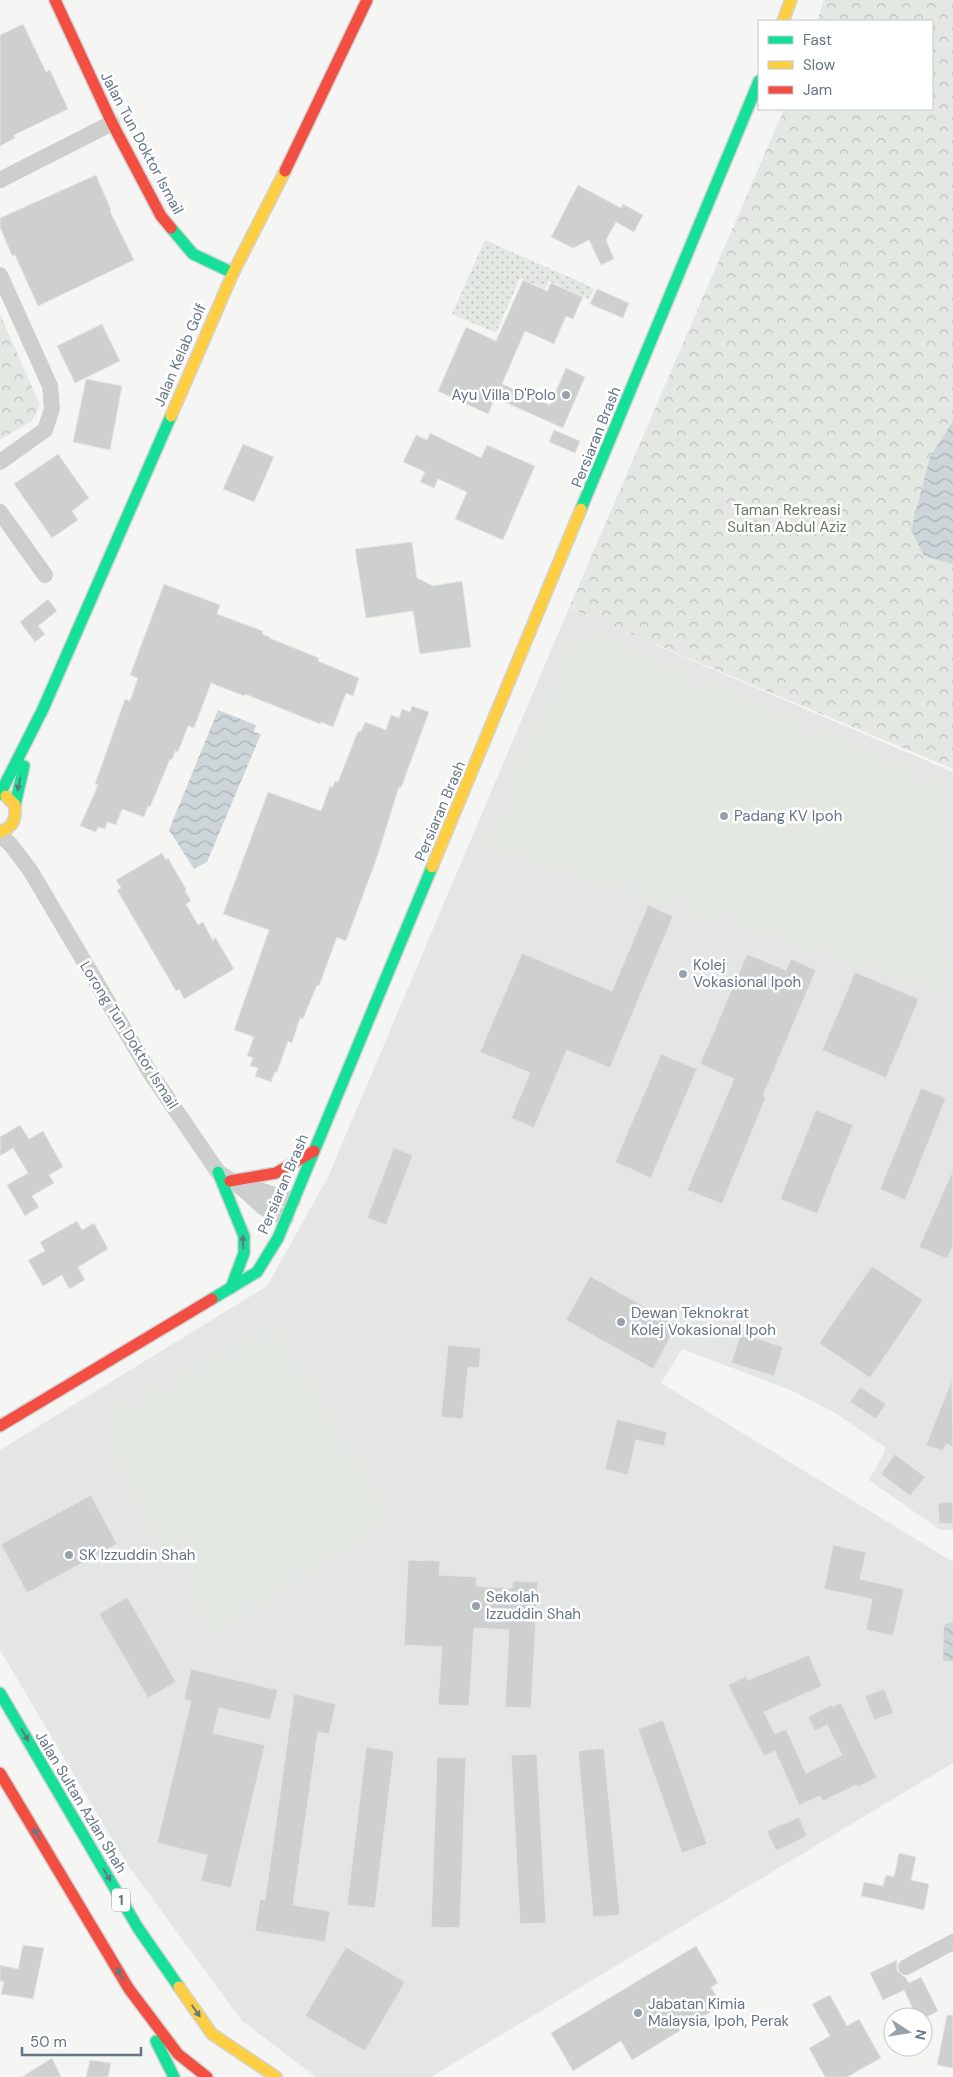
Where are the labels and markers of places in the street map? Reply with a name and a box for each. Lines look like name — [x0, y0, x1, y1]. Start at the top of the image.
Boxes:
place label: Ayu Villa D'Polo — [451, 385, 556, 405]
marker: Ayu Villa D'Polo — [560, 389, 572, 401]
place label: Padang KV Ipoh — [734, 806, 842, 826]
marker: Padang KV Ipoh — [718, 810, 730, 822]
place label: Kolej Vokasional Ipoh — [693, 955, 801, 992]
marker: Kolej Vokasional Ipoh — [677, 968, 689, 980]
place label: Dewan Teknokrat Kolej Vokasional Ipoh — [631, 1303, 776, 1340]
marker: Dewan Teknokrat Kolej Vokasional Ipoh — [615, 1316, 627, 1328]
place label: SK Izzuddin Shah — [79, 1545, 195, 1565]
marker: SK Izzuddin Shah — [63, 1549, 75, 1561]
place label: Sekolah Izzuddin Shah — [486, 1587, 581, 1624]
marker: Sekolah Izzuddin Shah — [470, 1600, 482, 1612]
place label: Jabatan Kimia Malaysia, Ipoh, Perak — [648, 1994, 790, 2031]
marker: Jabatan Kimia Malaysia, Ipoh, Perak — [632, 2007, 644, 2019]

